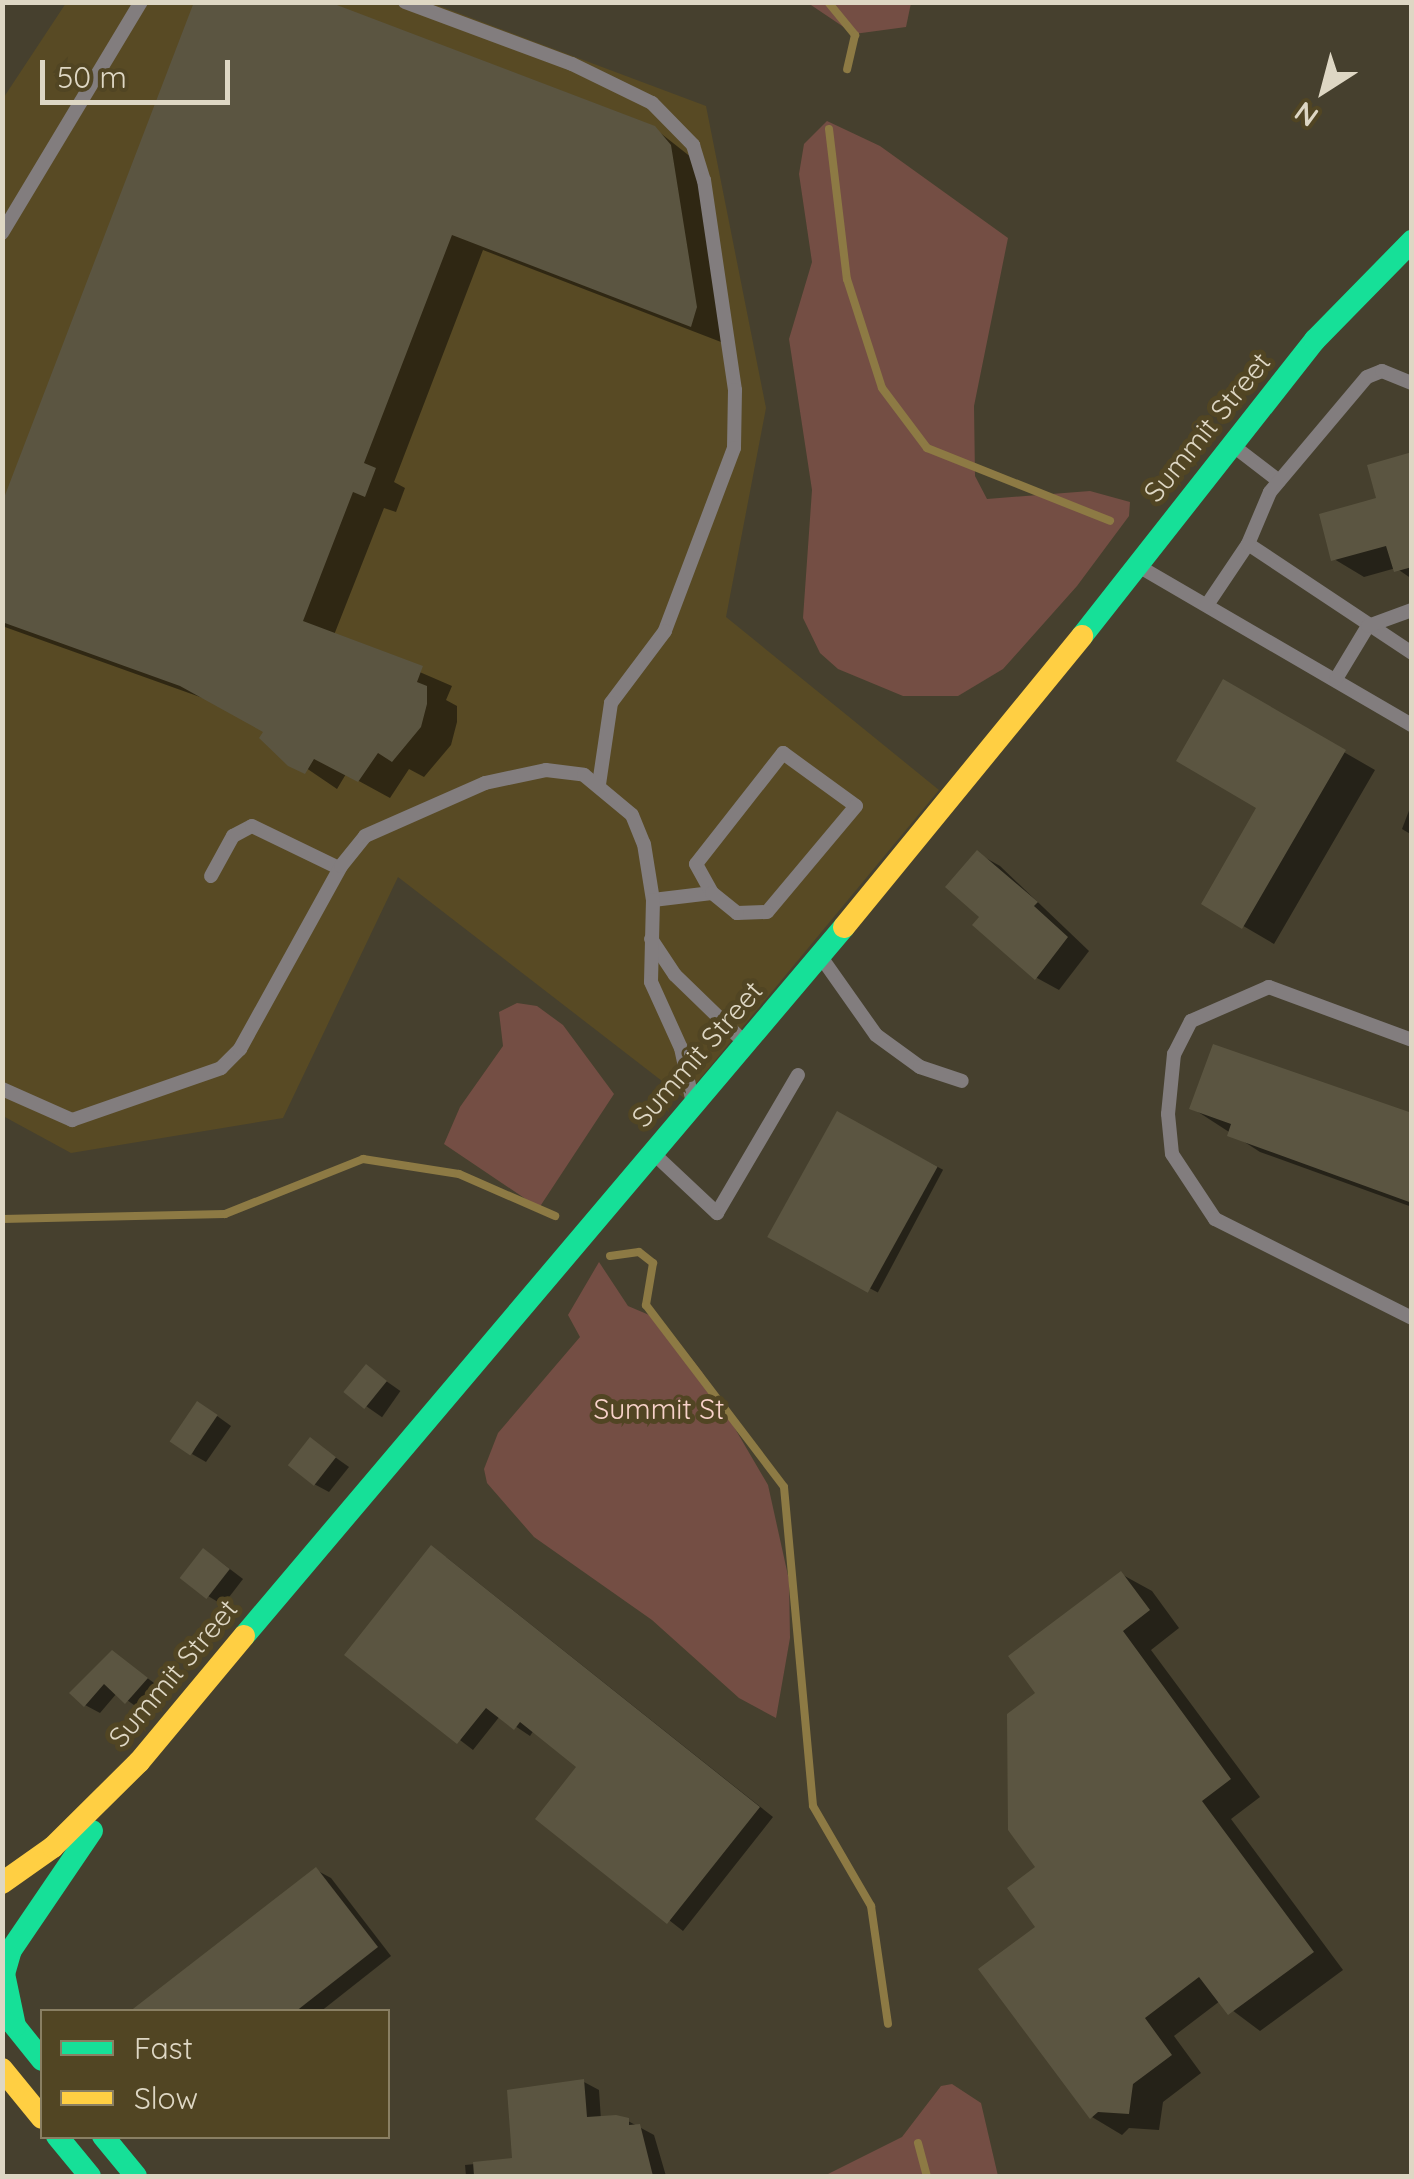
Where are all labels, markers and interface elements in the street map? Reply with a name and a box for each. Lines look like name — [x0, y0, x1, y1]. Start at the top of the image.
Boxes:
scale bar — [45, 40, 235, 102]
north arrow — [1274, 40, 1374, 140]
text: 50 m — [57, 58, 127, 96]
text: N — [1287, 94, 1325, 135]
street label: Summit Street — [1137, 346, 1277, 508]
street label: Summit Street — [624, 974, 770, 1134]
park label: Summit St — [593, 1392, 725, 1426]
street label: Summit Street — [102, 1592, 244, 1754]
legend — [40, 2009, 390, 2139]
text: Fast — [134, 2029, 193, 2067]
text: Slow — [134, 2079, 198, 2117]

